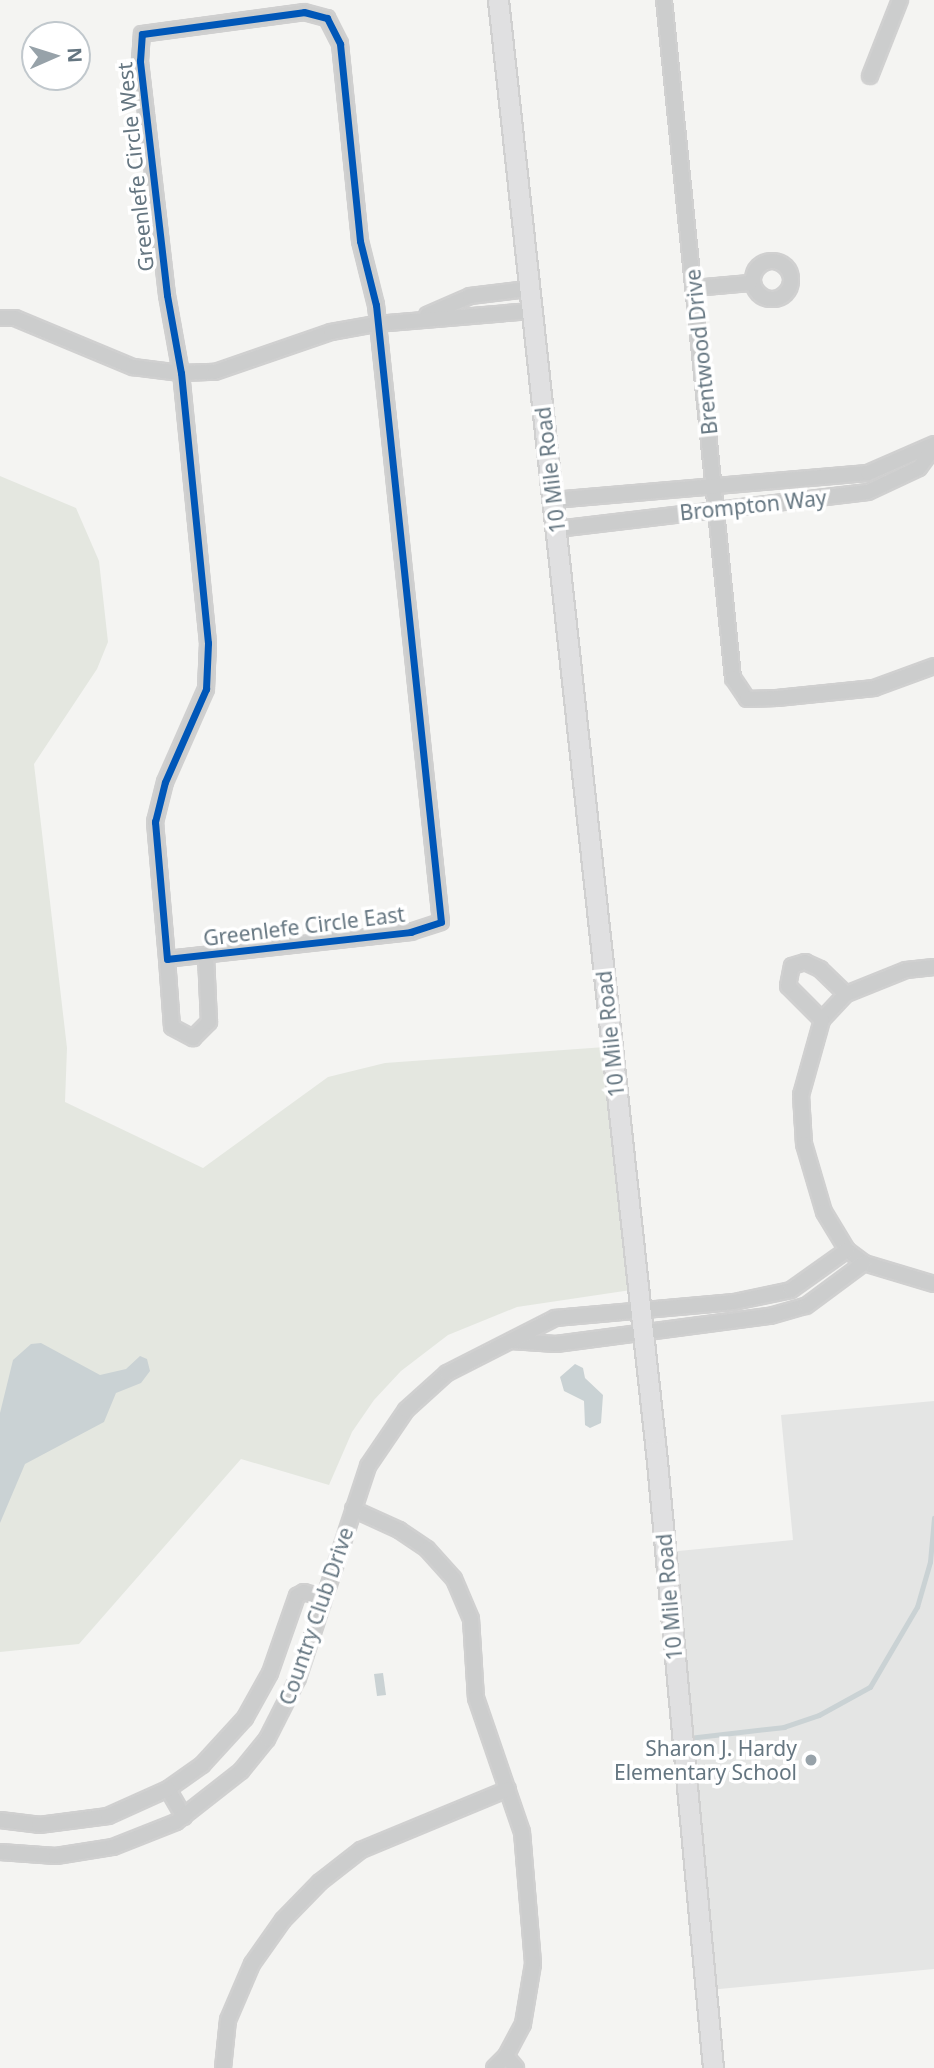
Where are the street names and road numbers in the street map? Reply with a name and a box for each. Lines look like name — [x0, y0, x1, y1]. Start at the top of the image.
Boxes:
street label: Greenlefe Circle West — [111, 61, 159, 273]
street label: Brentwood Drive — [680, 268, 722, 436]
street label: 10 Mile Road — [530, 405, 570, 535]
street label: Brompton Way — [678, 485, 828, 525]
street label: Greenlefe Circle East — [202, 901, 406, 951]
street label: 10 Mile Road — [591, 969, 629, 1099]
street label: Country Club Drive — [274, 1524, 358, 1708]
street label: 10 Mile Road — [651, 1533, 687, 1661]

